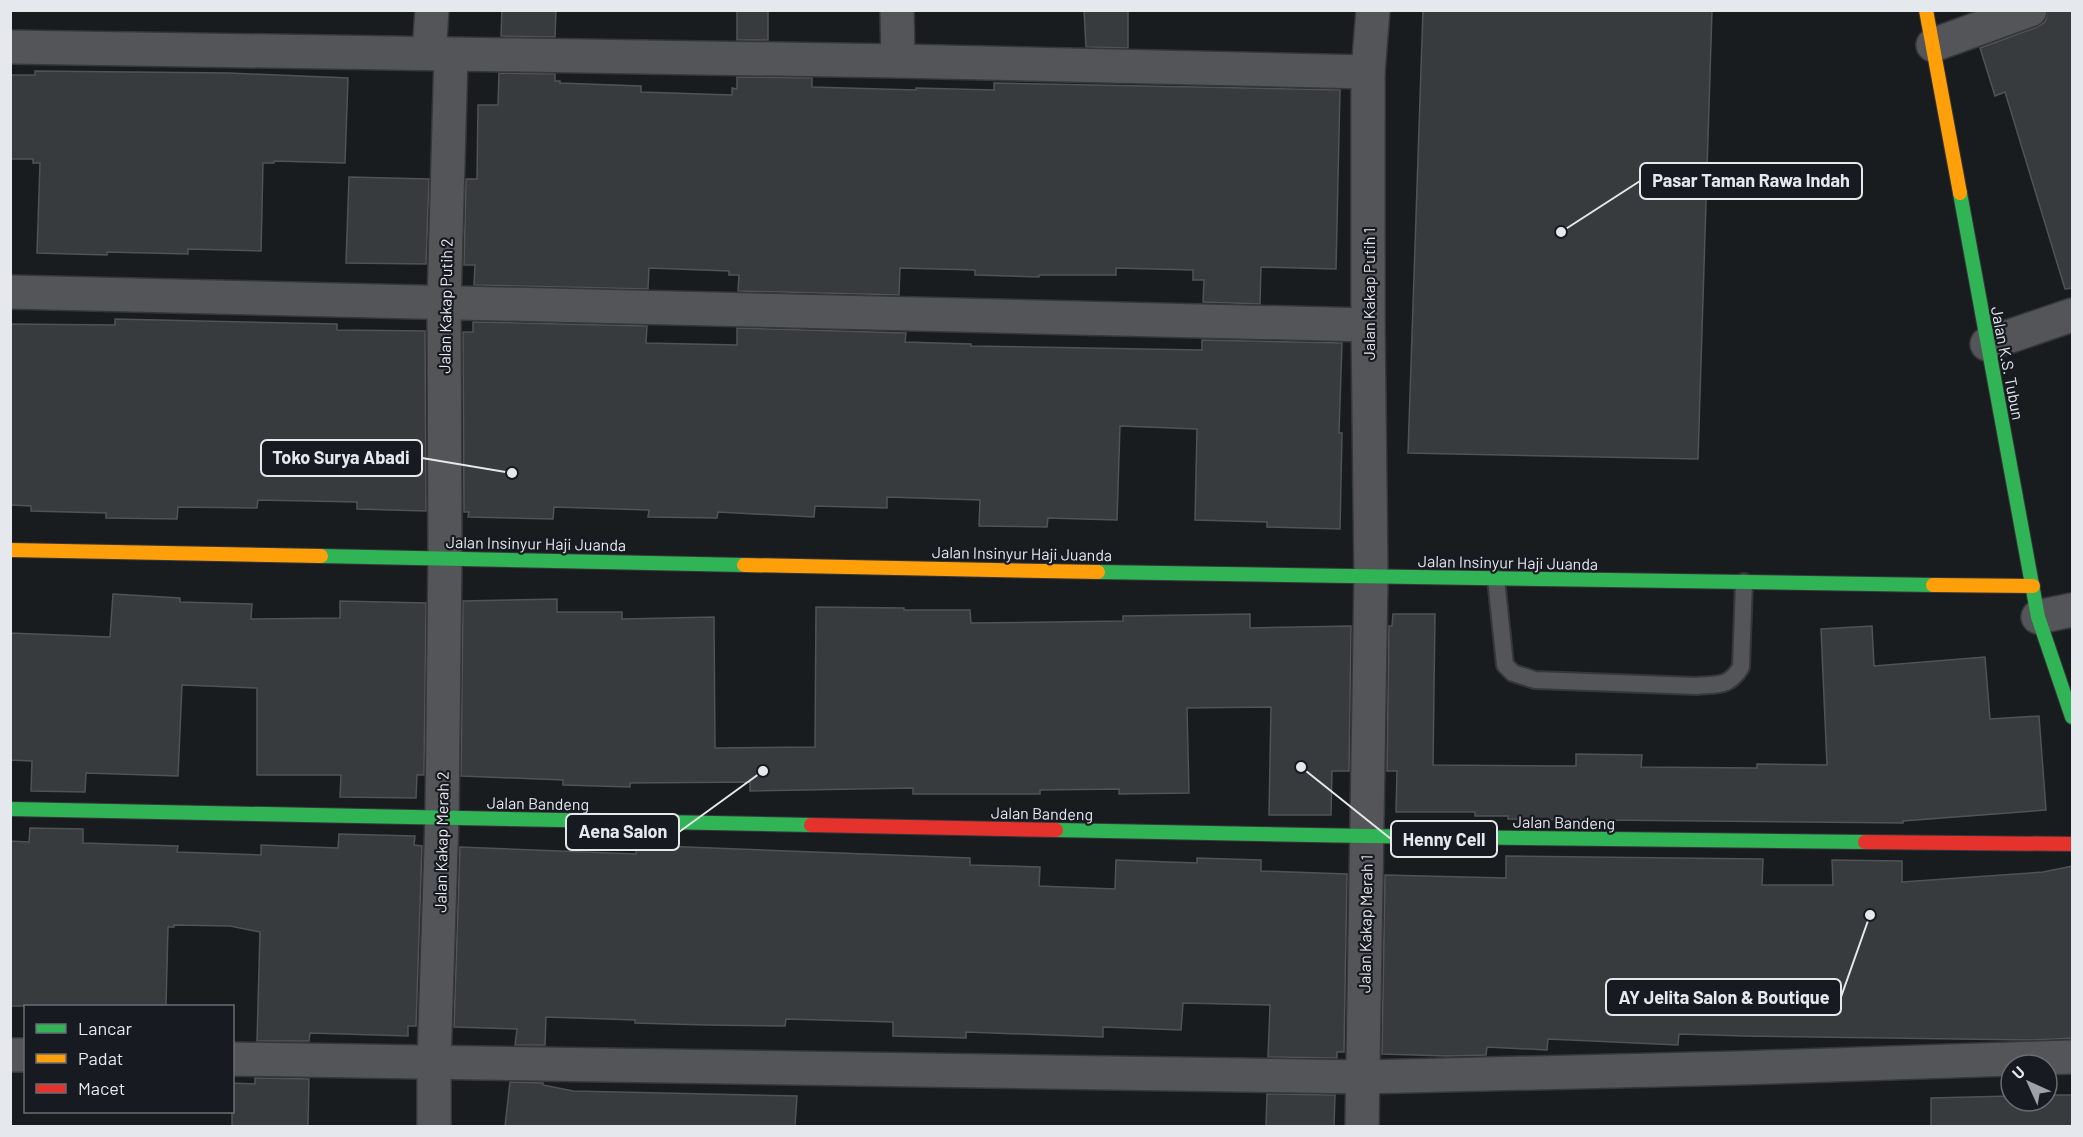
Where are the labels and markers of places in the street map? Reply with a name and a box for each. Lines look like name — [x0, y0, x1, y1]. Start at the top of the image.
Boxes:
callout: Pasar Taman Rawa Indah — [1640, 163, 1862, 199]
callout: Toko Surya Abadi — [261, 440, 422, 476]
callout: Aena Salon — [566, 814, 679, 850]
callout: Henny Cell — [1391, 821, 1497, 857]
callout: AY Jelita Salon & Boutique — [1606, 979, 1841, 1015]

